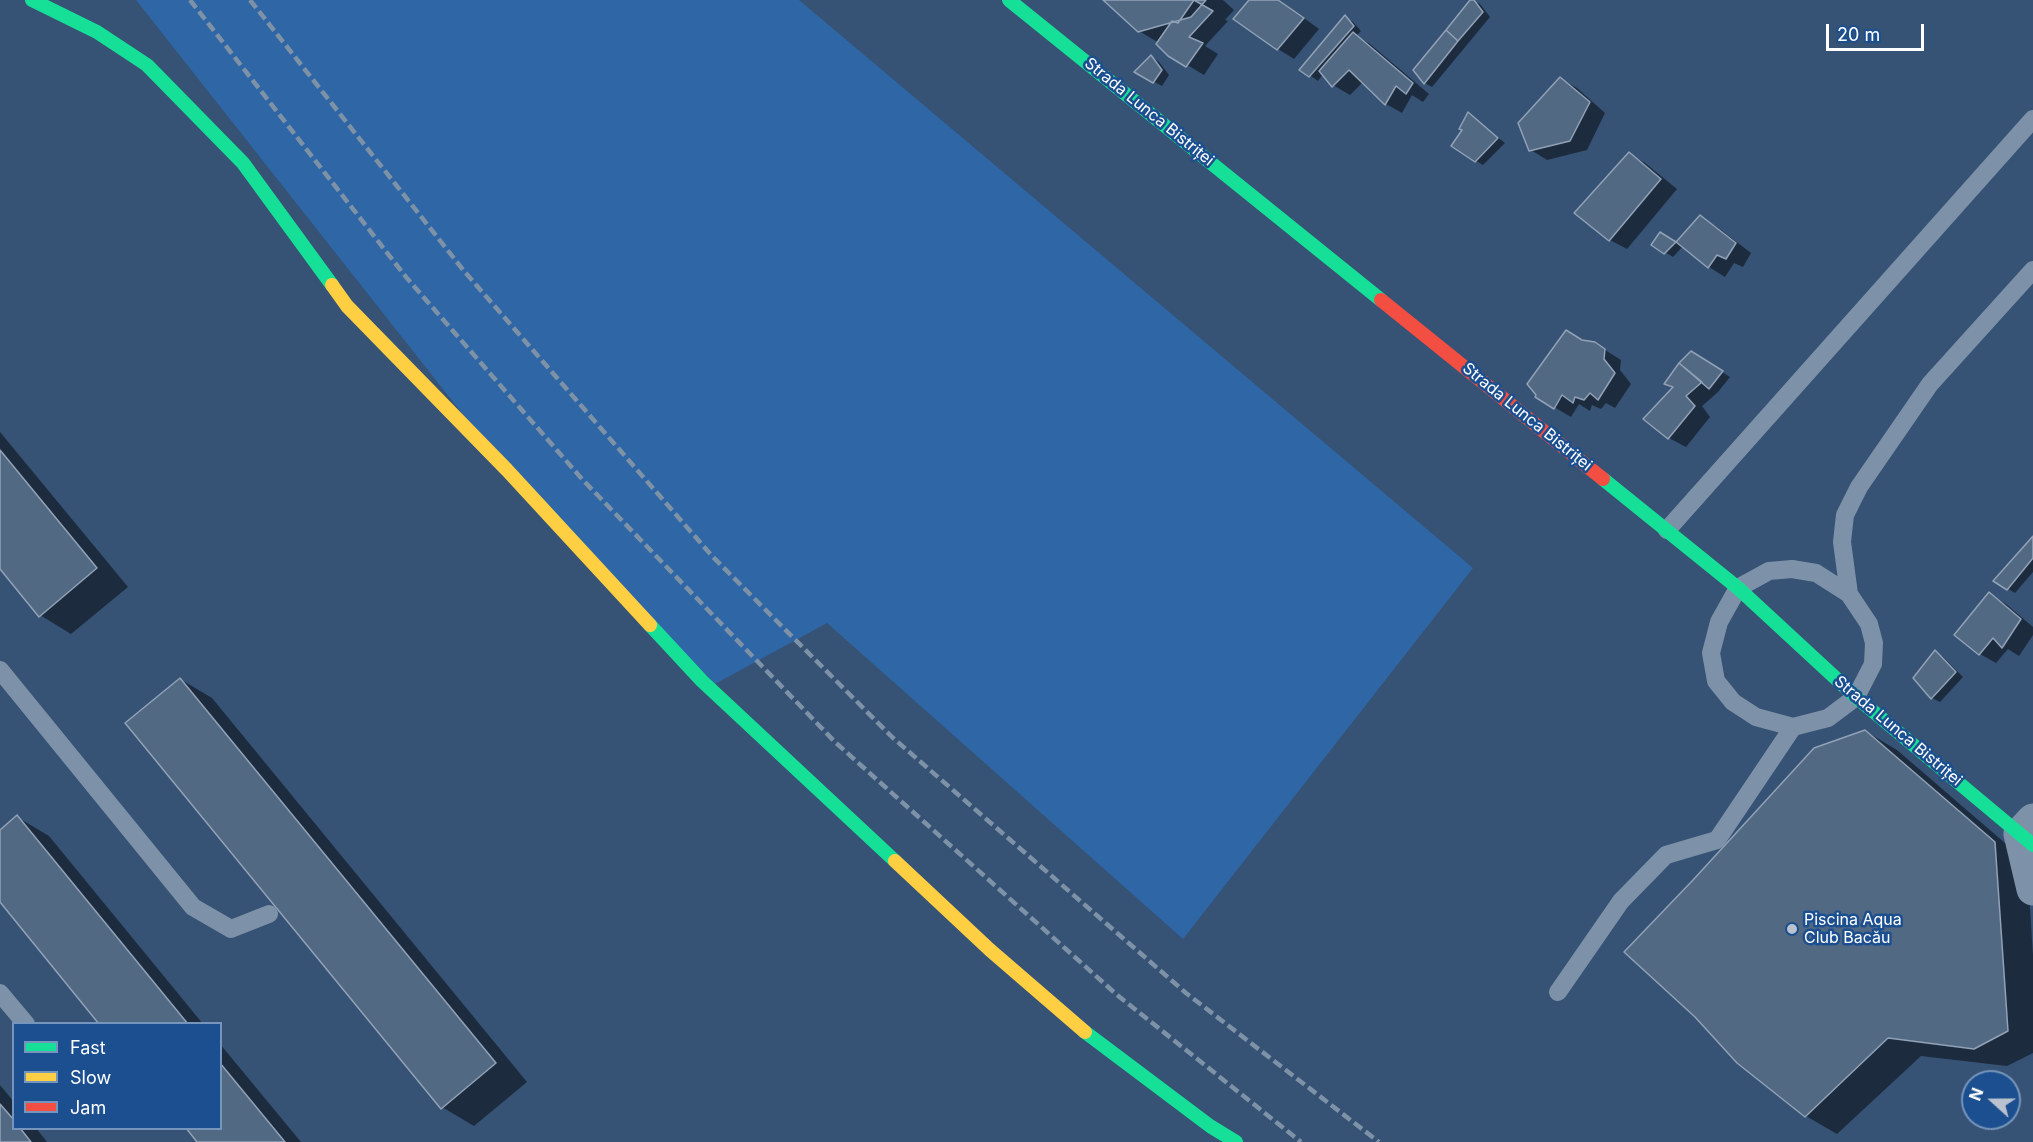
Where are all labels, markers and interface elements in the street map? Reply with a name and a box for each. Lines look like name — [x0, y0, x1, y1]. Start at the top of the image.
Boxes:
scale bar — [1829, 12, 1926, 50]
text: 20 m — [1837, 24, 1880, 45]
street label: Strada Lunca Bistriței — [1080, 54, 1218, 170]
street label: Strada Lunca Bistriței — [1458, 359, 1596, 475]
street label: Strada Lunca Bistriței — [1830, 672, 1966, 790]
place label: Piscina Aqua Club Bacău — [1804, 910, 1902, 948]
marker: Piscina Aqua Club Bacău — [1785, 922, 1799, 936]
legend — [12, 1022, 222, 1130]
text: Fast — [70, 1037, 106, 1058]
text: Slow — [70, 1067, 111, 1088]
north arrow — [1961, 1070, 2021, 1130]
text: N — [1965, 1085, 1988, 1104]
text: Jam — [70, 1097, 106, 1118]

